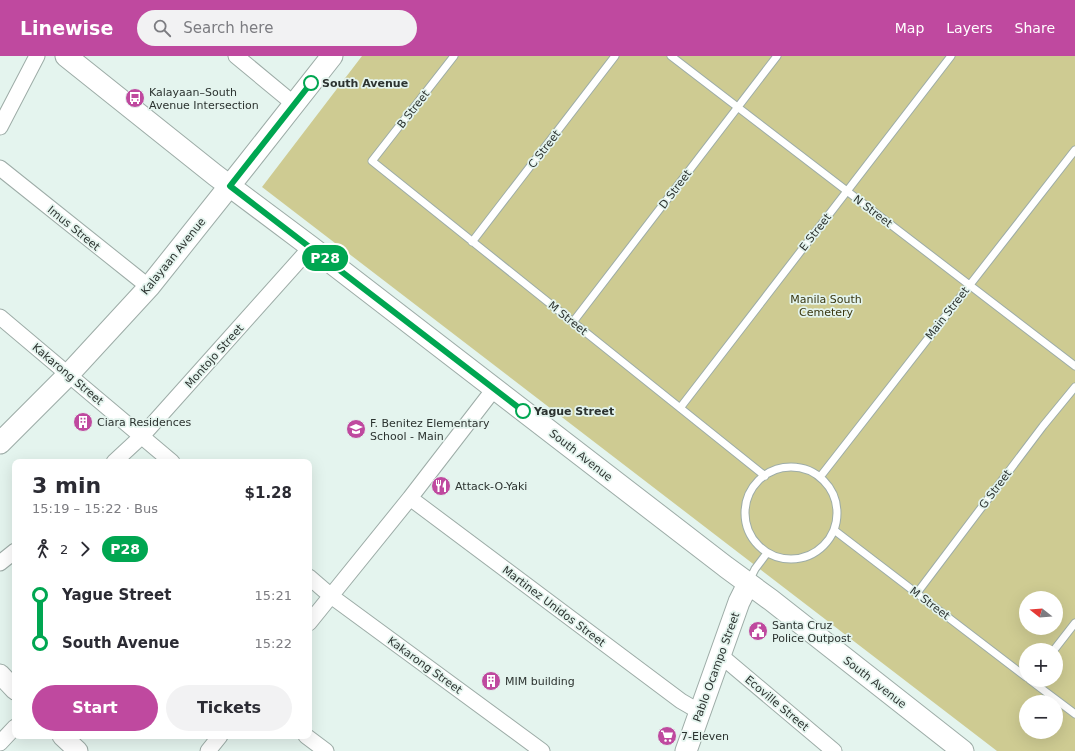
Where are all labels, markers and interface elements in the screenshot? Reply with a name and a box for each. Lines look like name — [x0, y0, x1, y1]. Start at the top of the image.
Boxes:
search box — [137, 10, 417, 46]
text: Linewise — [20, 17, 113, 39]
icon: search — [151, 17, 173, 39]
text: Search here — [183, 19, 273, 37]
text: Map — [895, 20, 924, 36]
text: Layers — [946, 20, 993, 36]
text: Share — [1015, 20, 1055, 36]
marker: South Avenue — [303, 75, 319, 91]
place label: South Avenue — [322, 77, 408, 90]
place label: Kalayaan–South Avenue Intersection — [149, 86, 259, 112]
bus stop icon: Kalayaan–South Avenue Intersection — [124, 87, 146, 109]
street label: B Street — [395, 87, 433, 131]
street label: C Street — [526, 127, 564, 171]
street label: D Street — [657, 167, 695, 211]
street label: N Street — [851, 193, 895, 231]
street label: Imus Street — [45, 203, 103, 254]
street label: E Street — [797, 210, 834, 254]
street label: Kalayaan Avenue — [138, 215, 208, 297]
line badge: P28 — [302, 245, 348, 271]
text: P28 — [310, 250, 340, 266]
street label: Main Street — [923, 284, 972, 342]
park label: Manila South Cemetery — [790, 293, 862, 319]
street label: M Street — [546, 299, 590, 338]
street label: Montojo Street — [182, 321, 247, 391]
street label: Kakarong Street — [30, 341, 106, 408]
marker: Yague Street — [515, 403, 531, 419]
place label: Yague Street — [533, 405, 614, 418]
building icon: Ciara Residences — [72, 411, 94, 433]
place label: Ciara Residences — [97, 416, 191, 429]
place label: F. Benitez Elementary School - Main — [370, 417, 490, 443]
school or university icon: F. Benitez Elementary School - Main — [345, 418, 367, 440]
street label: South Avenue — [547, 427, 615, 484]
street label: G Street — [977, 467, 1015, 511]
text: 3 min — [32, 473, 101, 498]
restaurant icon: Attack-O-Yaki — [430, 475, 452, 497]
place label: Attack-O-Yaki — [455, 480, 527, 493]
text: $1.28 — [245, 484, 292, 502]
text: 15:19 – 15:22 · Bus — [32, 501, 158, 516]
icon: walk — [32, 538, 54, 560]
icon: forward — [74, 538, 96, 560]
text: P28 — [110, 541, 140, 557]
text: 2 — [60, 542, 68, 557]
street label: Martinez Unidos Street — [500, 563, 608, 650]
street label: M Street — [907, 584, 953, 623]
text: Yague Street — [62, 586, 171, 604]
text: 15:21 — [255, 588, 292, 603]
north arrow — [1019, 591, 1063, 635]
map controls — [1019, 591, 1063, 739]
street label: Pablo Ocampo Street — [691, 610, 743, 724]
place label: Santa Cruz Police Outpost — [772, 619, 852, 645]
public building icon: Santa Cruz Police Outpost — [747, 620, 769, 642]
text: South Avenue — [62, 634, 179, 652]
street label: Kakarong Street — [385, 634, 465, 697]
text: 15:22 — [255, 636, 292, 651]
button: + — [1019, 643, 1063, 687]
street label: South Avenue — [841, 654, 909, 711]
building icon: MIM building — [480, 670, 502, 692]
street label: Ecoville Street — [742, 673, 812, 734]
place label: MIM building — [505, 675, 575, 688]
button: Start — [32, 685, 158, 731]
button: Tickets — [166, 685, 292, 731]
button: − — [1019, 695, 1063, 739]
supermarket icon: 7-Eleven — [656, 725, 678, 747]
place label: 7-Eleven — [681, 730, 729, 743]

